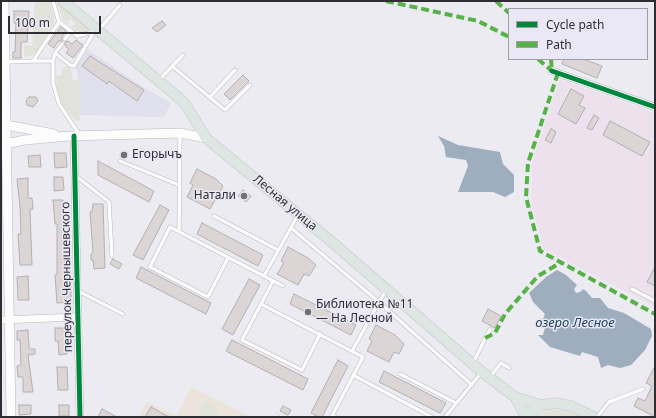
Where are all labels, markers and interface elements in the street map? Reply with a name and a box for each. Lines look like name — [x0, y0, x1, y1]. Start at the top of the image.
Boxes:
scale bar — [10, 8, 103, 34]
legend — [508, 8, 648, 60]
text: 100 m — [15, 14, 50, 31]
text: Cycle path — [546, 16, 604, 33]
text: Path — [546, 36, 572, 53]
place label: Егорычъ — [132, 148, 182, 162]
marker: Егорычъ — [119, 150, 129, 160]
street label: Лесная улица — [250, 172, 320, 234]
place label: Натали — [194, 189, 236, 203]
marker: Натали — [239, 191, 249, 201]
street label: переулок Чернышевского — [58, 202, 76, 352]
place label: Библиотека №11 — На Лесной — [316, 298, 413, 326]
marker: Библиотека №11 — На Лесной — [303, 307, 313, 317]
water label: озеро Лесное — [535, 315, 615, 331]

